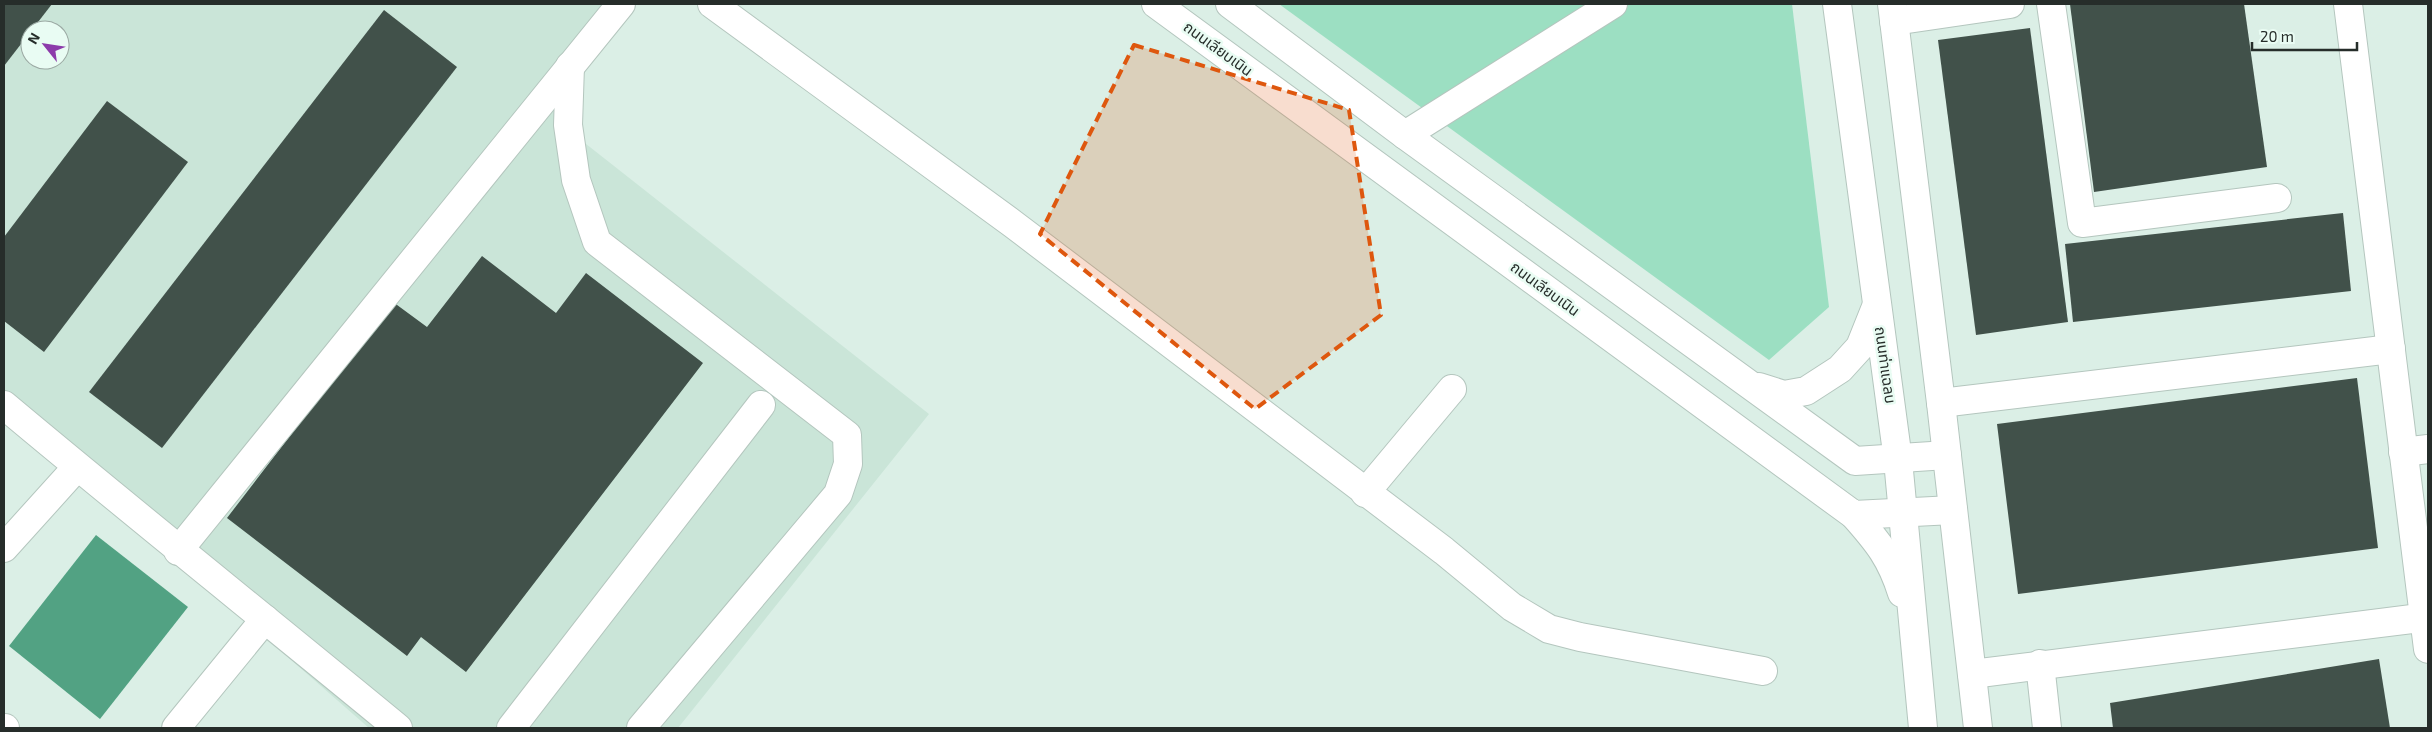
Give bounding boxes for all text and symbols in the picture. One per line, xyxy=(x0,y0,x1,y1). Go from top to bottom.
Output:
street label: ถนนเลียบเนิน xyxy=(1181,17,1257,79)
north arrow xyxy=(20,20,70,70)
scale bar xyxy=(2252,20,2357,52)
text: 20 m xyxy=(2260,27,2294,45)
text: N xyxy=(23,30,43,47)
street label: ถนนเลียบเนิน xyxy=(1508,257,1584,319)
street label: ถนนท่าแฉลบ xyxy=(1872,325,1900,405)

